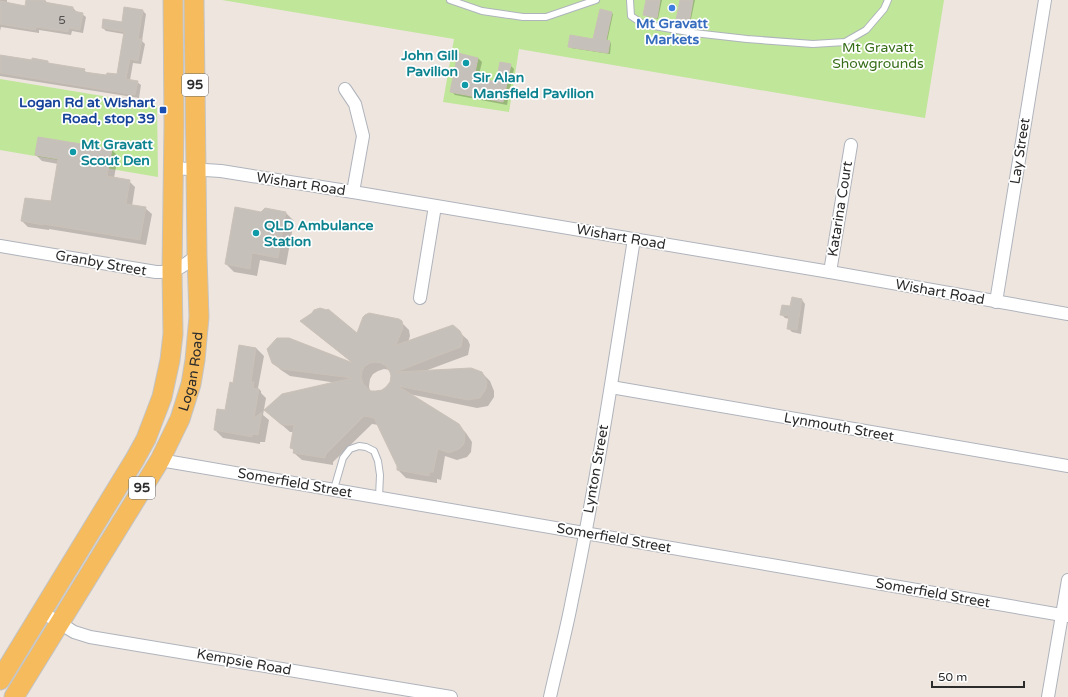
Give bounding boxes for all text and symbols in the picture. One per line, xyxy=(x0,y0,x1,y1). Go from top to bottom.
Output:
marker: Mt Gravatt Markets xyxy=(667,3,677,13)
house number: 5 xyxy=(58,13,66,27)
place label: Mt Gravatt Markets xyxy=(636,15,709,48)
park label: Mt Gravatt Showgrounds xyxy=(832,39,924,72)
place label: John Gill Pavilion xyxy=(400,47,458,80)
marker: John Gill Pavilion xyxy=(461,58,471,68)
place label: Sir Alan Mansfield Pavilion xyxy=(473,69,594,102)
road number: 95 xyxy=(182,74,208,96)
marker: Sir Alan Mansfield Pavilion xyxy=(460,80,470,90)
place label: Logan Rd at Wishart Road, stop 39 xyxy=(19,94,156,127)
marker: Logan Rd at Wishart Road, stop 39 xyxy=(158,105,168,115)
street label: Lay Street xyxy=(1006,116,1034,185)
place label: Mt Gravatt Scout Den xyxy=(81,136,153,169)
marker: Mt Gravatt Scout Den xyxy=(68,147,78,157)
street label: Katarina Court xyxy=(824,159,856,258)
street label: Wishart Road xyxy=(255,169,347,199)
place label: QLD Ambulance Station xyxy=(264,217,373,250)
street label: Wishart Road xyxy=(575,221,667,253)
marker: QLD Ambulance Station xyxy=(251,228,261,238)
street label: Granby Street xyxy=(54,247,149,279)
street label: Wishart Road xyxy=(894,276,986,308)
street label: Logan Road xyxy=(174,331,206,413)
street label: Lynmouth Street xyxy=(783,409,896,445)
street label: Lynton Street xyxy=(580,423,612,515)
street label: Somerfield Street xyxy=(236,465,354,502)
road number: 95 xyxy=(129,477,155,499)
street label: Somerfield Street xyxy=(555,520,673,557)
street label: Somerfield Street xyxy=(874,575,992,612)
street label: Kempsie Road xyxy=(195,645,293,679)
scale bar xyxy=(932,663,1024,689)
text: 50 m xyxy=(938,670,967,684)

